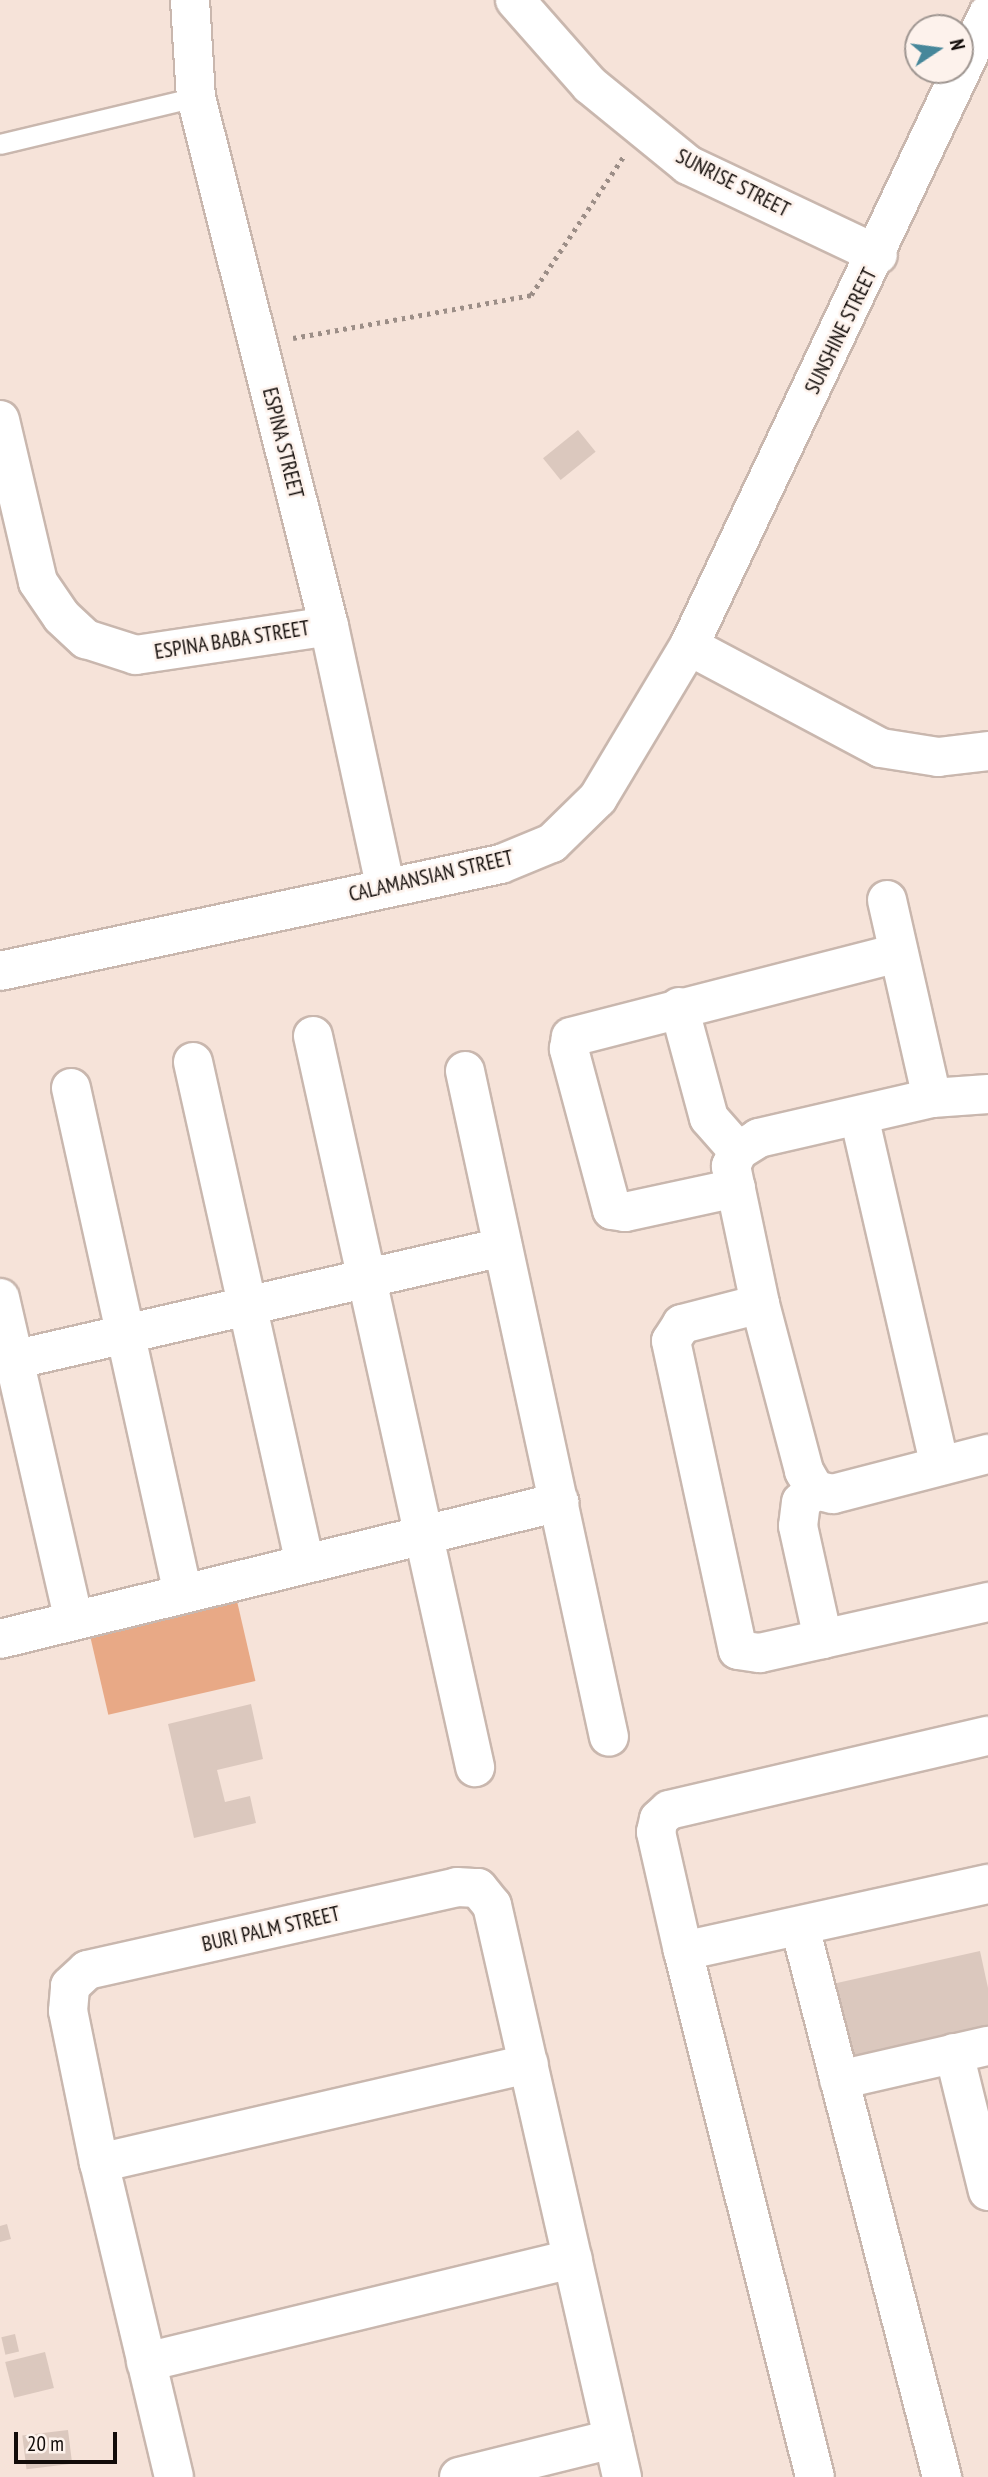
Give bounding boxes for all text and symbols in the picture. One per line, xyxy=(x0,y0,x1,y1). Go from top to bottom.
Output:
north arrow xyxy=(904,14,974,84)
text: N xyxy=(945,37,970,52)
street label: SUNRISE STREET xyxy=(672,144,794,222)
street label: SUNSHINE STREET xyxy=(800,264,882,398)
street label: ESPINA STREET xyxy=(257,385,309,501)
street label: ESPINA BABA STREET xyxy=(152,615,312,665)
street label: CALAMANSIAN STREET xyxy=(346,845,516,907)
street label: BURI PALM STREET xyxy=(199,1901,343,1957)
scale bar xyxy=(18,2418,121,2462)
text: 20 m xyxy=(27,2430,64,2457)

